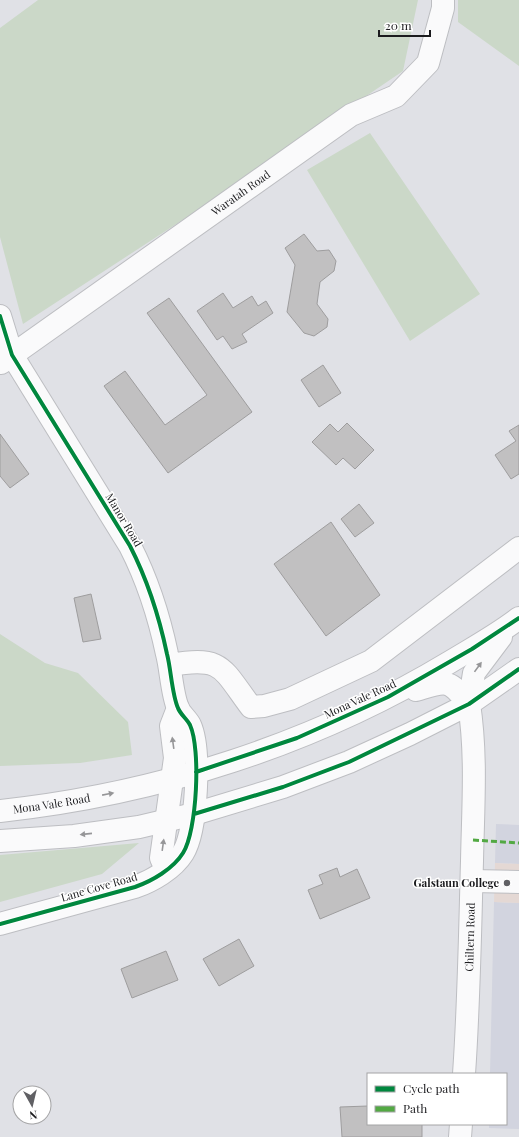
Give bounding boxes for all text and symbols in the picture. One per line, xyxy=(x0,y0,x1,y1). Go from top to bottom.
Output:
scale bar xyxy=(379,12,430,38)
text: 20 m xyxy=(385,17,412,33)
street label: Waratah Road xyxy=(207,166,274,219)
street label: Manor Road xyxy=(103,490,147,550)
one-way arrow xyxy=(474,661,482,672)
street label: Mona Vale Road xyxy=(321,675,399,722)
one-way arrow xyxy=(170,737,176,749)
street label: Mona Vale Road xyxy=(12,790,92,816)
one-way arrow xyxy=(102,791,114,797)
one-way arrow xyxy=(80,831,93,838)
one-way arrow xyxy=(160,839,166,852)
street label: Lane Cove Road xyxy=(59,868,139,905)
place label: Galstaun College xyxy=(414,875,499,890)
marker: Galstaun College xyxy=(502,878,512,888)
street label: Chiltern Road xyxy=(461,902,478,972)
legend xyxy=(367,1073,507,1125)
text: Cycle path xyxy=(403,1080,460,1096)
north arrow xyxy=(12,1085,52,1125)
text: Path xyxy=(403,1100,427,1116)
text: N xyxy=(28,1107,38,1123)

